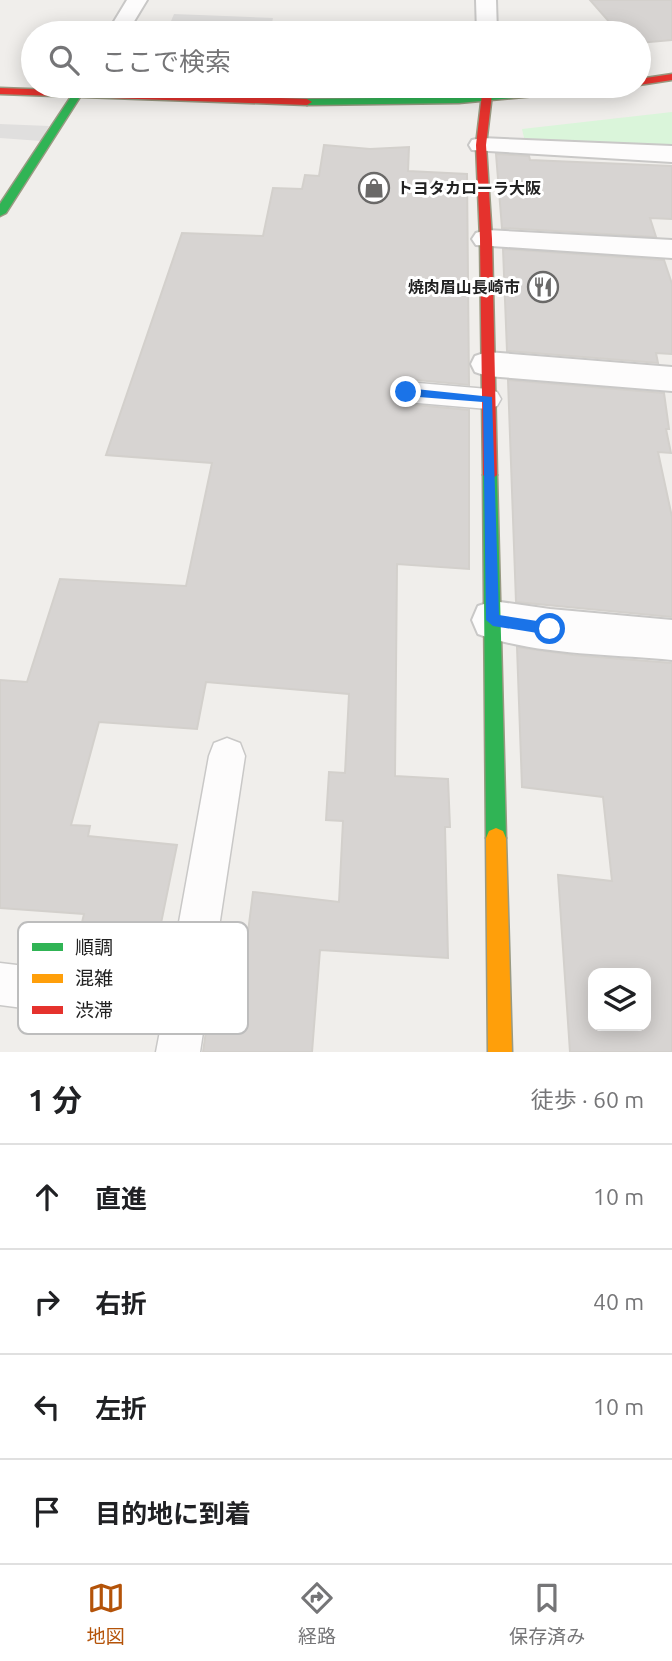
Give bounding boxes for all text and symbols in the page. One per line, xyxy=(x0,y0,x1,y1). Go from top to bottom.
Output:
search box xyxy=(21,21,651,98)
icon: search xyxy=(45,41,83,79)
text: ここで検索 xyxy=(101,47,231,76)
shop icon: トヨタカローラ大阪 xyxy=(357,171,391,205)
place label: トヨタカローラ大阪 xyxy=(397,179,541,197)
restaurant icon: 焼肉眉山長崎市 xyxy=(526,270,560,304)
place label: 焼肉眉山長崎市 xyxy=(408,278,520,296)
route end xyxy=(390,376,421,407)
route start xyxy=(534,613,565,644)
legend xyxy=(18,922,248,1034)
text: 順調 xyxy=(75,936,113,958)
text: 混雑 xyxy=(75,967,113,989)
map controls xyxy=(588,968,651,1031)
button: layers xyxy=(588,968,651,1031)
text: 渋滞 xyxy=(75,999,113,1021)
text: 1 分 xyxy=(28,1083,82,1117)
text: 徒歩 · 60 m xyxy=(531,1087,644,1112)
icon: ahead xyxy=(28,1178,66,1216)
text: 直進 xyxy=(95,1184,147,1213)
text: 10 m xyxy=(593,1184,644,1209)
icon: right xyxy=(28,1283,66,1321)
text: 右折 xyxy=(95,1289,147,1318)
text: 40 m xyxy=(593,1289,644,1314)
icon: left xyxy=(28,1388,66,1426)
text: 左折 xyxy=(95,1394,147,1423)
text: 10 m xyxy=(593,1394,644,1419)
icon: arrive xyxy=(28,1493,66,1531)
text: 目的地に到着 xyxy=(95,1499,251,1528)
tab: 地図 xyxy=(87,1579,125,1648)
tab: 経路 xyxy=(298,1579,336,1648)
tab: 保存済み xyxy=(509,1579,585,1648)

